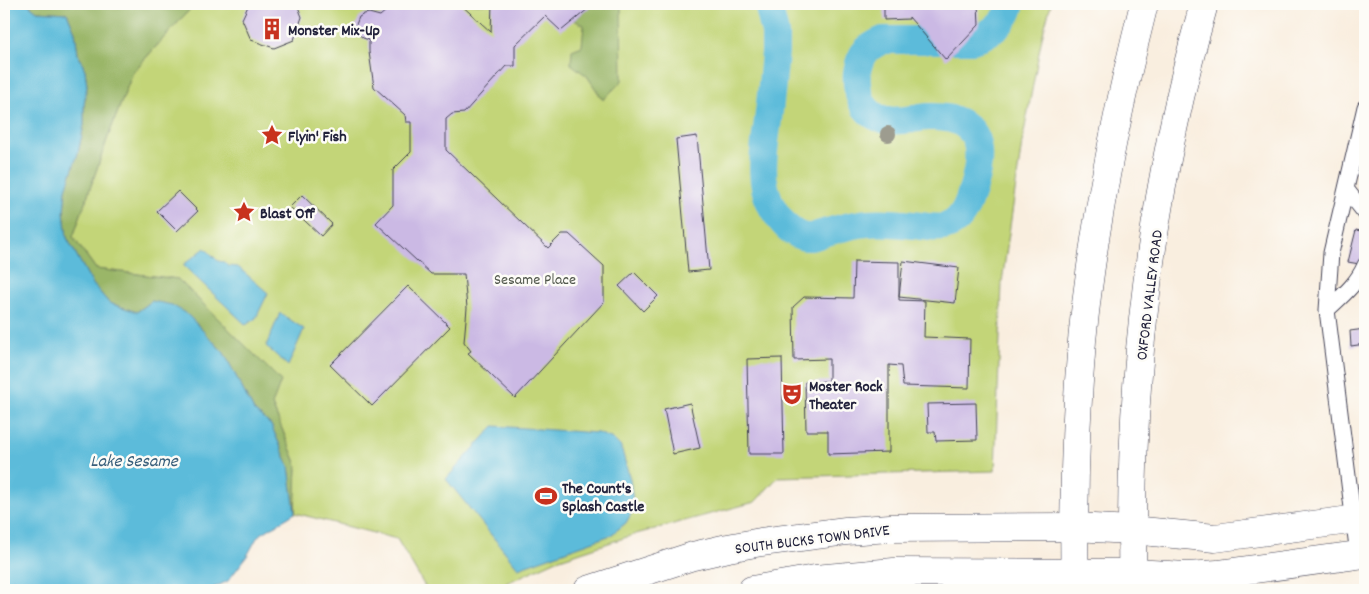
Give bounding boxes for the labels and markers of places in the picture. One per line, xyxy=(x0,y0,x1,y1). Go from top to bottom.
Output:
building icon: Monster Mix-Up xyxy=(259,16,285,42)
place label: Monster Mix-Up xyxy=(288,20,380,43)
place icon: Flyin' Fish xyxy=(259,122,285,148)
place label: Flyin' Fish xyxy=(288,126,347,149)
place icon: Blast Off xyxy=(231,199,257,225)
place label: Blast Off xyxy=(260,203,315,226)
place label: Moster Rock Theater xyxy=(809,376,883,417)
theatre icon: Moster Rock Theater xyxy=(779,381,805,407)
place label: The Count's Splash Castle xyxy=(562,478,644,519)
sports icon: The Count's Splash Castle xyxy=(533,483,559,509)

